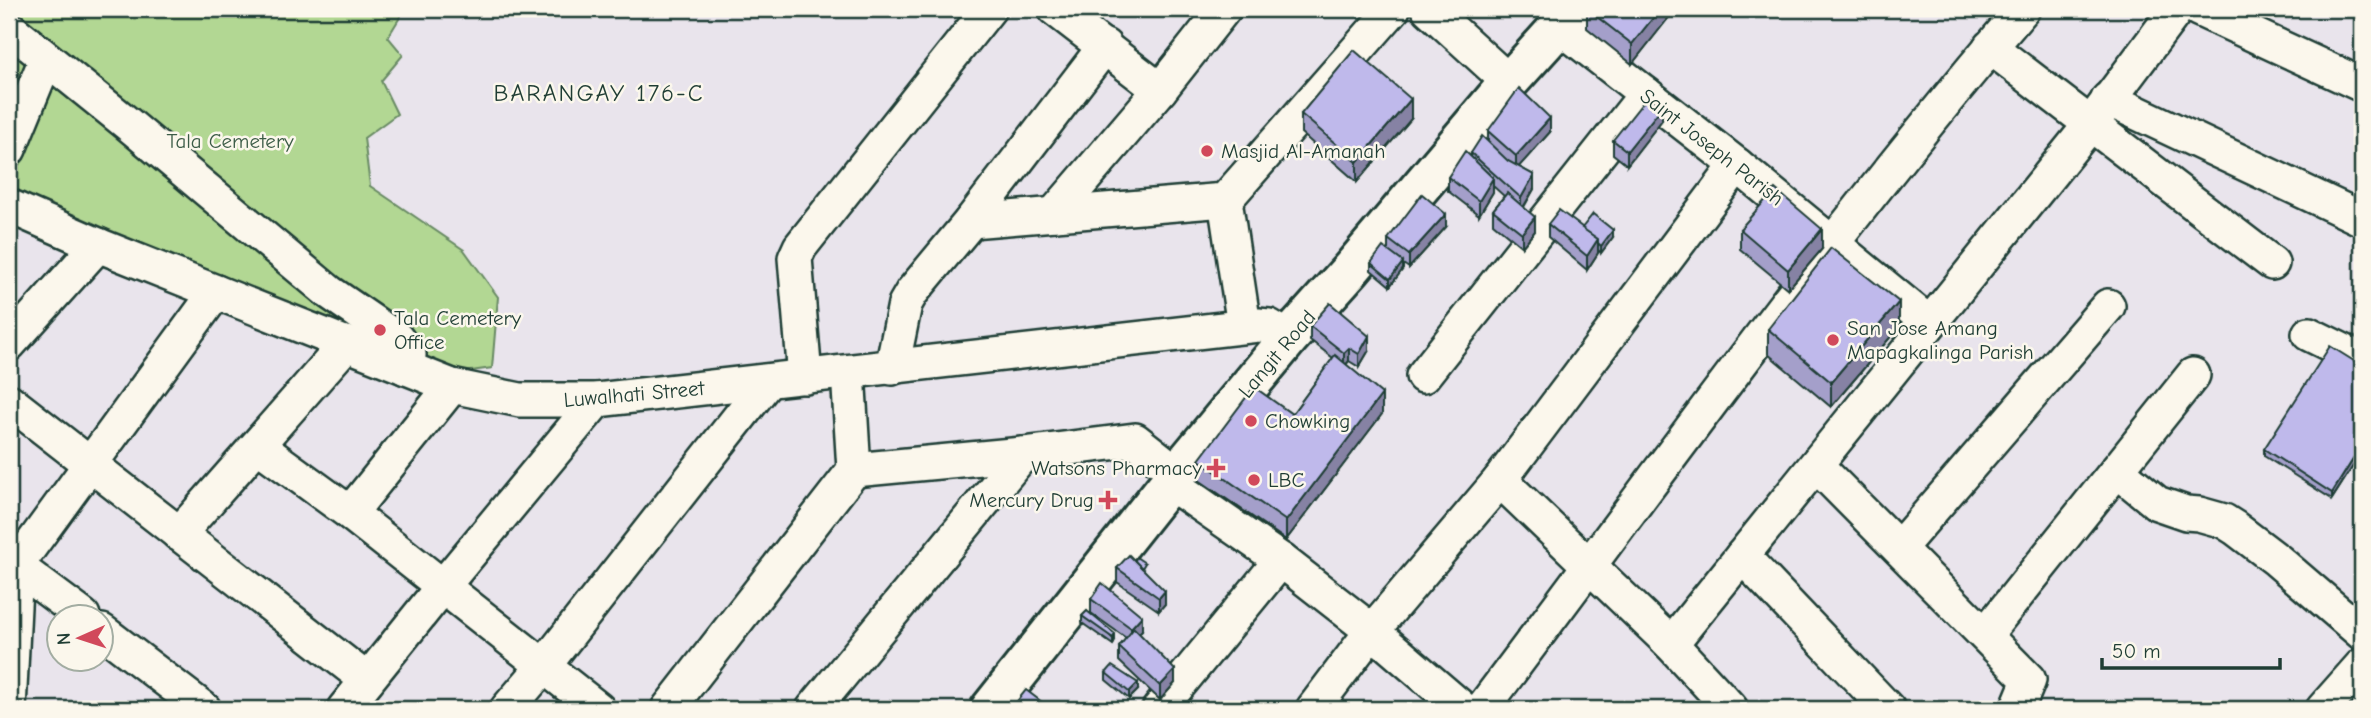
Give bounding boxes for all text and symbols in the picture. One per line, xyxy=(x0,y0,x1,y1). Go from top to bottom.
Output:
district label: BARANGAY 176-C xyxy=(494,79,704,107)
street label: Saint Joseph Parish xyxy=(1635,83,1789,211)
park label: Tala Cemetery xyxy=(166,129,294,153)
place label: Masjid Al-Amanah xyxy=(1221,139,1385,163)
marker: Masjid Al-Amanah xyxy=(1199,143,1215,159)
street label: Langit Road xyxy=(1233,305,1321,403)
place label: Tala Cemetery Office xyxy=(394,306,522,354)
place label: San Jose Amang Mapagkalinga Parish xyxy=(1847,316,2034,364)
marker: Tala Cemetery Office xyxy=(372,322,388,338)
marker: San Jose Amang Mapagkalinga Parish xyxy=(1825,332,1841,348)
street label: Luwalhati Street xyxy=(563,376,706,412)
place label: Chowking xyxy=(1265,409,1350,433)
marker: Chowking xyxy=(1243,413,1259,429)
place label: Watsons Pharmacy xyxy=(1031,456,1203,480)
marker: Watsons Pharmacy xyxy=(1208,460,1224,476)
place label: LBC xyxy=(1268,468,1305,492)
marker: LBC xyxy=(1246,472,1262,488)
place label: Mercury Drug xyxy=(969,488,1094,512)
marker: Mercury Drug xyxy=(1100,492,1116,508)
north arrow xyxy=(46,602,116,672)
scale bar xyxy=(2102,627,2280,671)
text: N xyxy=(53,632,75,646)
text: 50 m xyxy=(2112,639,2161,663)

